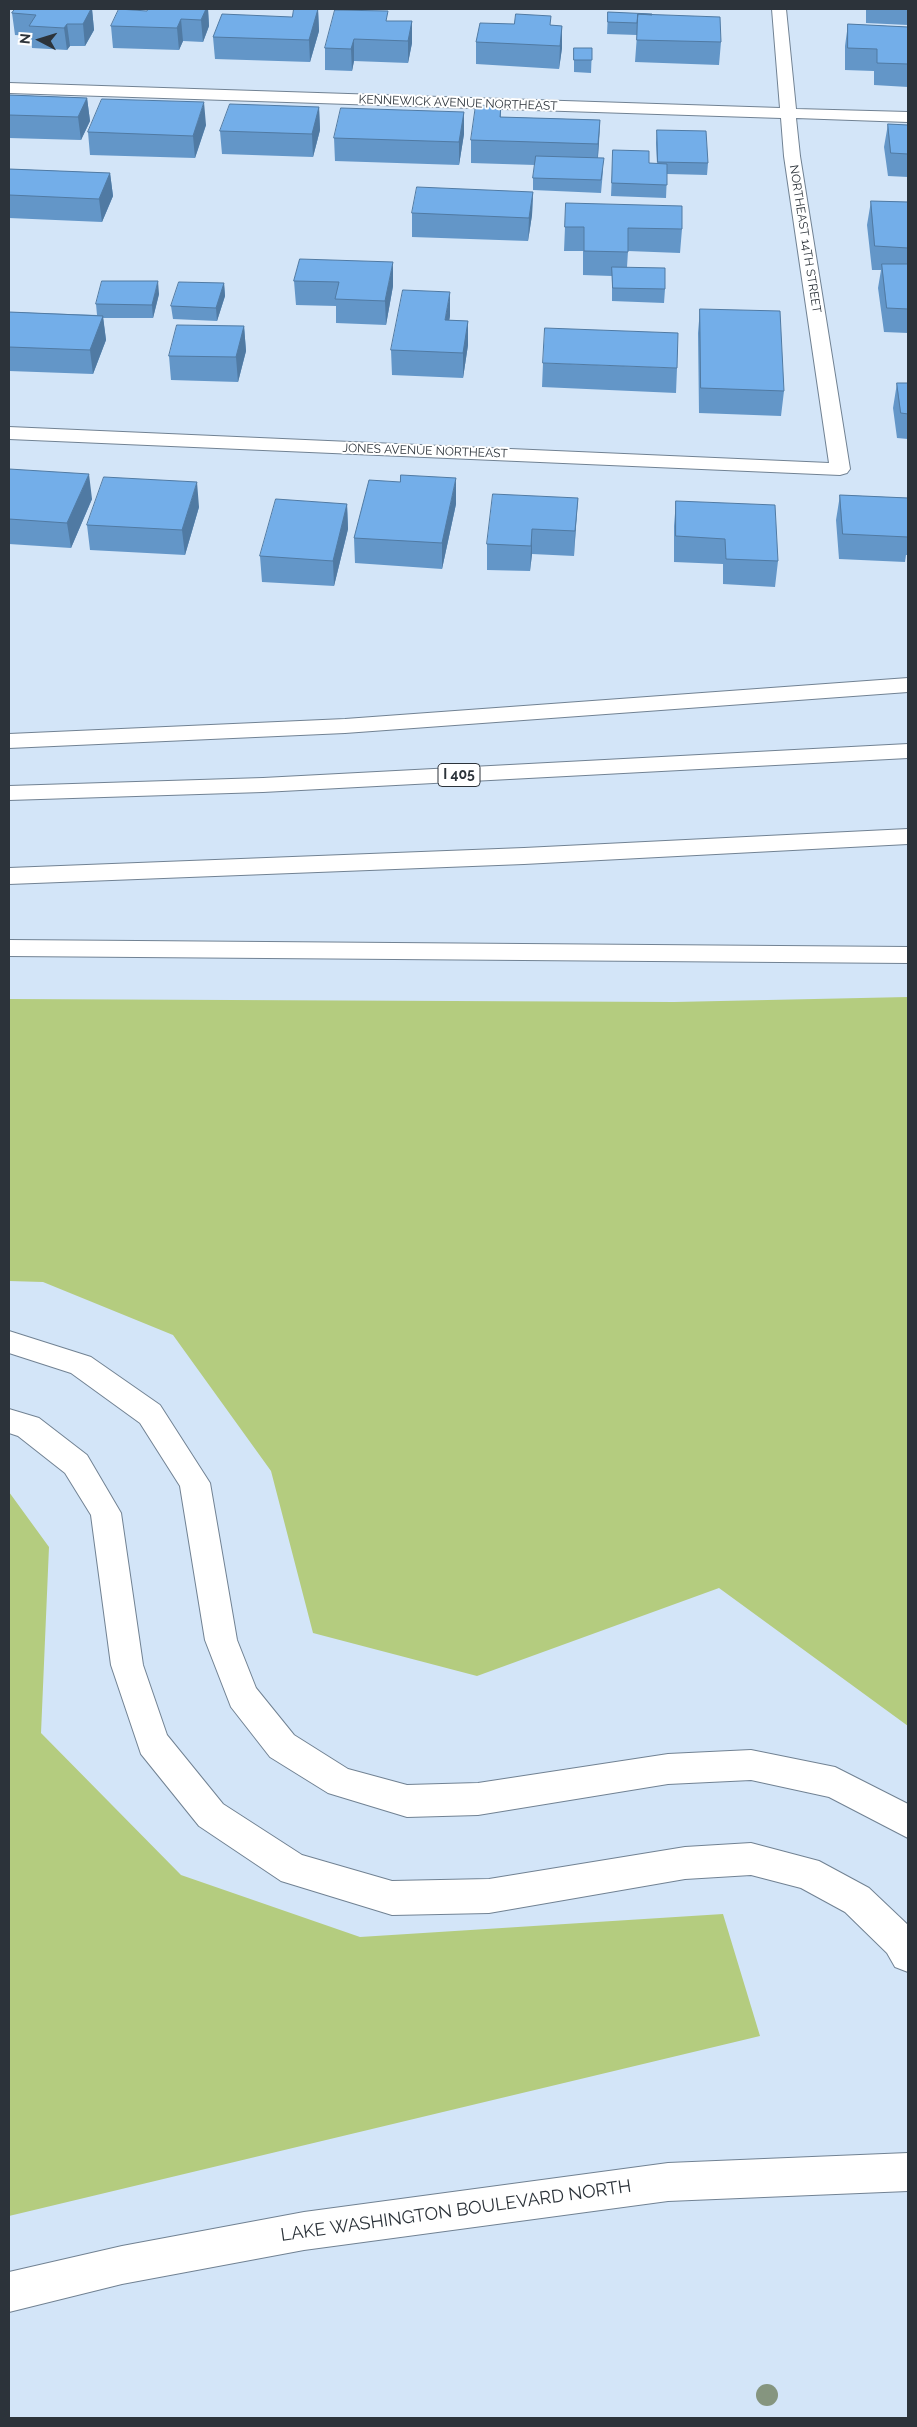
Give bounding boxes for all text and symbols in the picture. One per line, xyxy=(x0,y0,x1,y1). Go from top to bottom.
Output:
north arrow xyxy=(15,15,65,65)
text: N xyxy=(17,33,33,45)
street label: KENNEWICK AVENUE NORTHEAST xyxy=(358,92,558,114)
street label: NORTHEAST 14TH STREET xyxy=(786,164,824,314)
street label: JONES AVENUE NORTHEAST xyxy=(342,441,508,461)
road number: I 405 xyxy=(438,764,480,786)
street label: LAKE WASHINGTON BOULEVARD NORTH xyxy=(279,2176,633,2246)

